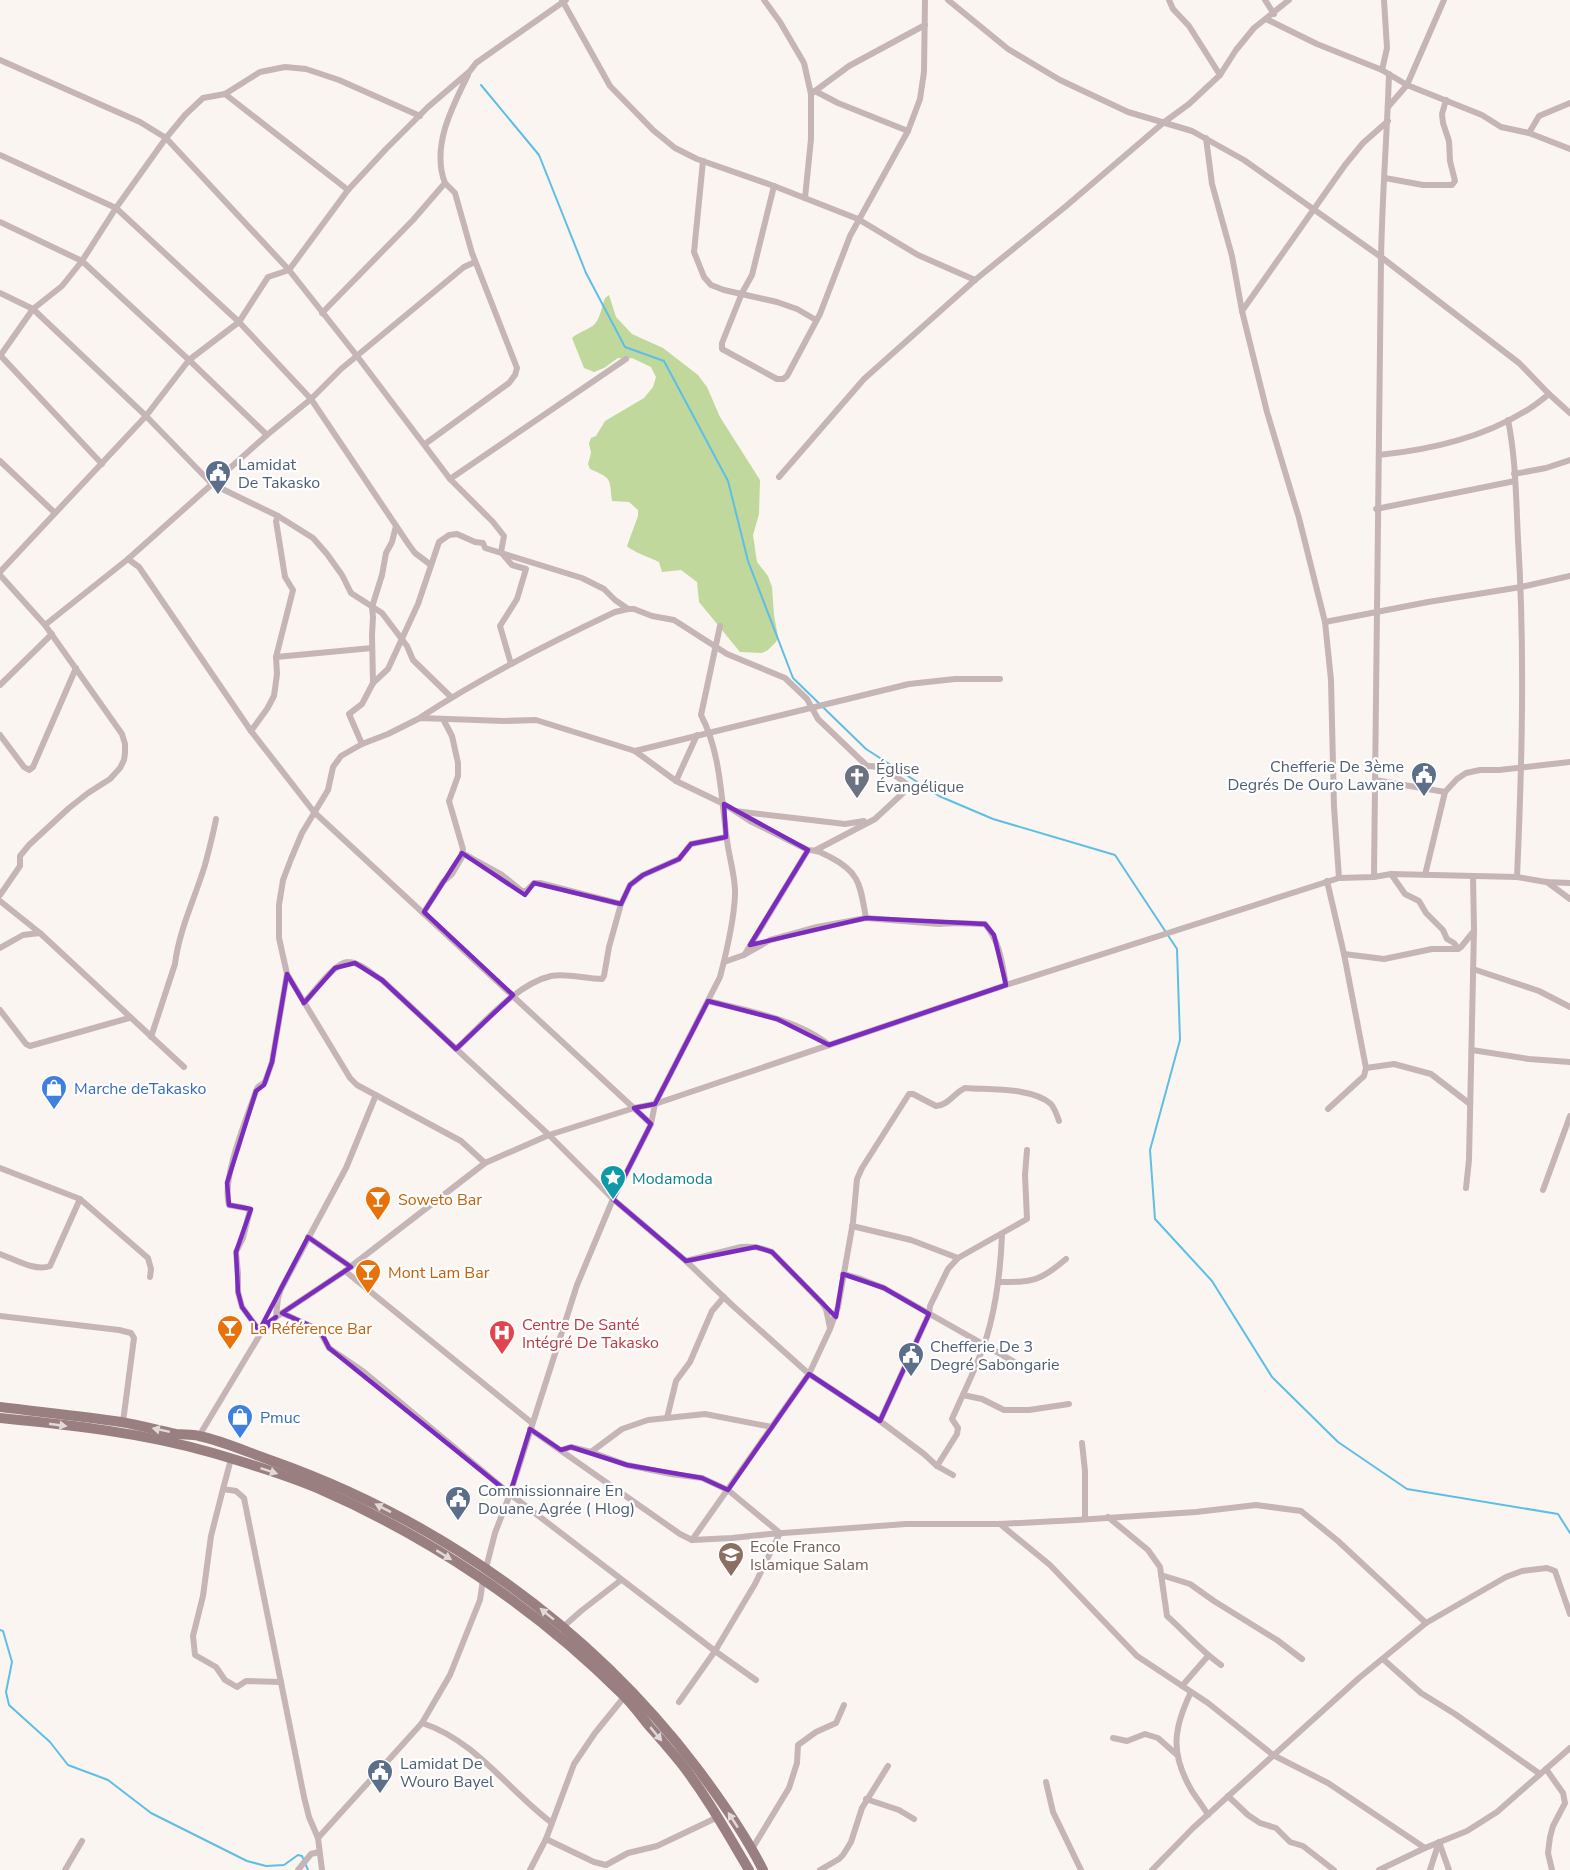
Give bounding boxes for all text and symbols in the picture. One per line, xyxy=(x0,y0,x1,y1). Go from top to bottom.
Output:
place label: Lamidat De Takasko xyxy=(238,454,320,494)
public building icon: Lamidat De Takasko xyxy=(203,458,233,496)
place label: Chefferie De 3ème Degrés De Ouro Lawane xyxy=(1227,756,1404,796)
place label: Église Évangélique xyxy=(876,758,964,798)
public building icon: Chefferie De 3ème Degrés De Ouro Lawane xyxy=(1409,760,1439,798)
church icon: Église Évangélique xyxy=(842,762,872,800)
shop icon: Marche deTakasko xyxy=(39,1073,69,1111)
place label: Marche deTakasko xyxy=(74,1078,207,1100)
place icon: Modamoda xyxy=(598,1163,628,1201)
place label: Modamoda xyxy=(632,1168,713,1190)
bar icon: Soweto Bar xyxy=(363,1184,393,1222)
place label: Soweto Bar xyxy=(398,1189,482,1211)
bar icon: Mont Lam Bar xyxy=(353,1257,383,1295)
place label: Mont Lam Bar xyxy=(388,1262,490,1284)
bar icon: La Référence Bar xyxy=(215,1313,245,1351)
place label: Centre De Santé Intégré De Takasko xyxy=(522,1314,659,1354)
place label: La Référence Bar xyxy=(250,1318,372,1340)
hospital icon: Centre De Santé Intégré De Takasko xyxy=(487,1318,517,1356)
place label: Chefferie De 3 Degré Sabongarie xyxy=(930,1336,1059,1376)
public building icon: Chefferie De 3 Degré Sabongarie xyxy=(896,1340,926,1378)
shop icon: Pmuc xyxy=(225,1402,255,1440)
place label: Pmuc xyxy=(260,1407,301,1429)
one-way arrow xyxy=(49,1420,68,1429)
one-way arrow xyxy=(152,1425,170,1435)
one-way arrow xyxy=(260,1467,278,1476)
place label: Commissionnaire En Douane Agrée ( Hlog) xyxy=(478,1480,635,1520)
public building icon: Commissionnaire En Douane Agrée ( Hlog) xyxy=(443,1484,473,1522)
one-way arrow xyxy=(375,1504,392,1513)
place label: Ecole Franco Islamique Salam xyxy=(750,1536,869,1576)
school or university icon: Ecole Franco Islamique Salam xyxy=(716,1540,746,1578)
one-way arrow xyxy=(436,1550,452,1561)
one-way arrow xyxy=(539,1607,555,1620)
one-way arrow xyxy=(649,1726,662,1741)
place label: Lamidat De Wouro Bayel xyxy=(400,1753,494,1793)
public building icon: Lamidat De Wouro Bayel xyxy=(365,1757,395,1795)
one-way arrow xyxy=(728,1812,739,1828)

